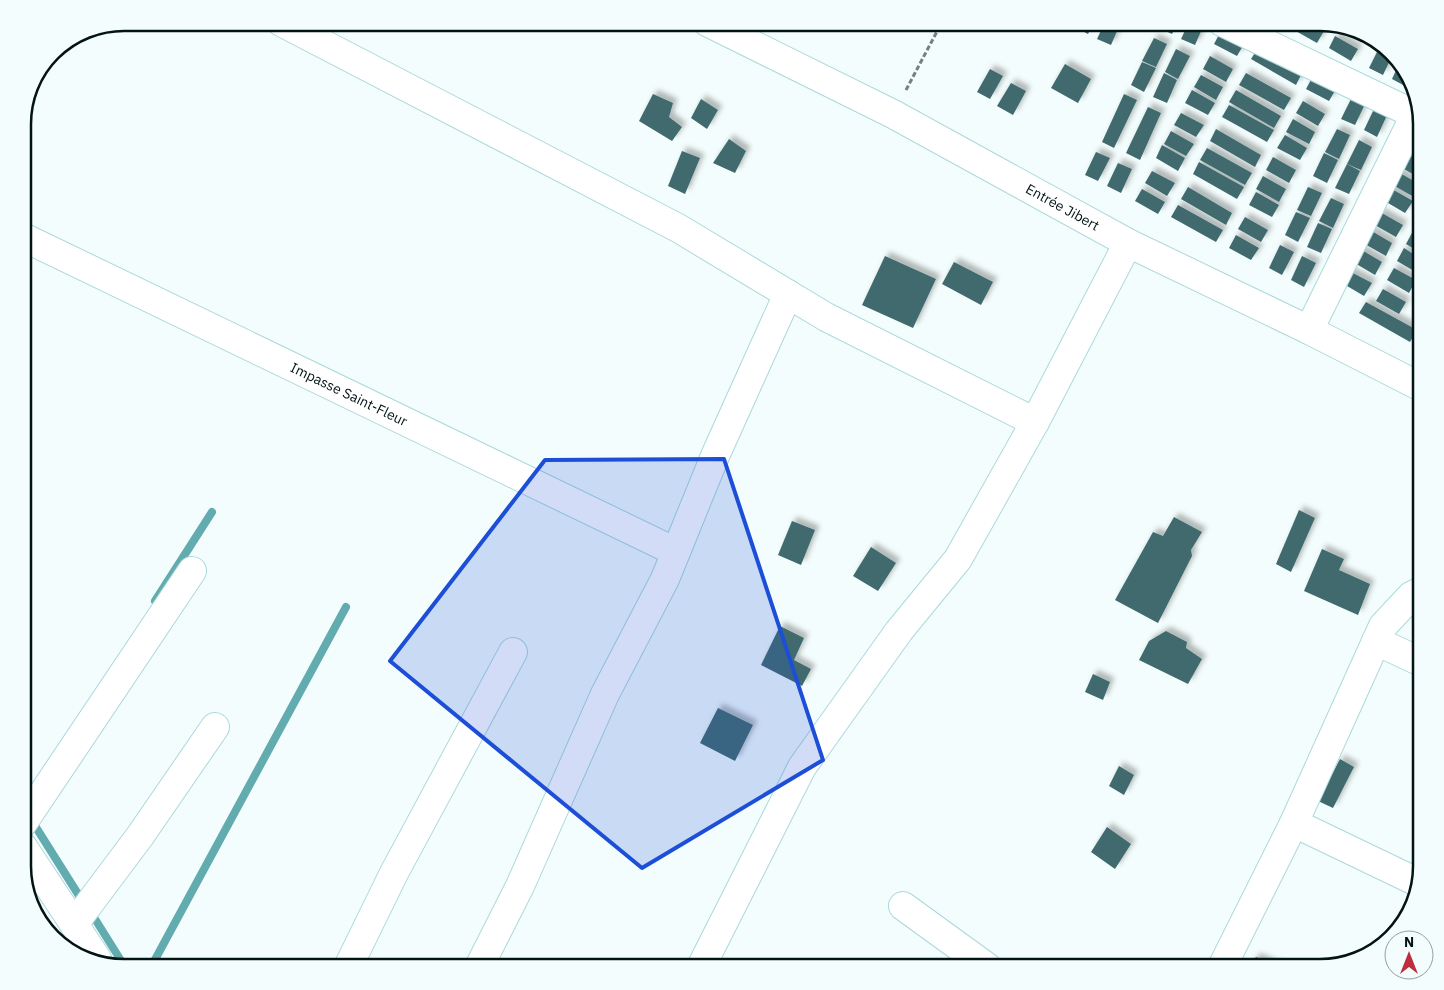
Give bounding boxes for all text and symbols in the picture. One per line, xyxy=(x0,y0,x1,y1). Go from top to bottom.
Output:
street label: Entrée Jibert xyxy=(1023,180,1103,235)
street label: Impasse Saint-Fleur xyxy=(288,358,410,430)
north arrow xyxy=(1384,930,1434,980)
text: N xyxy=(1404,933,1414,951)

